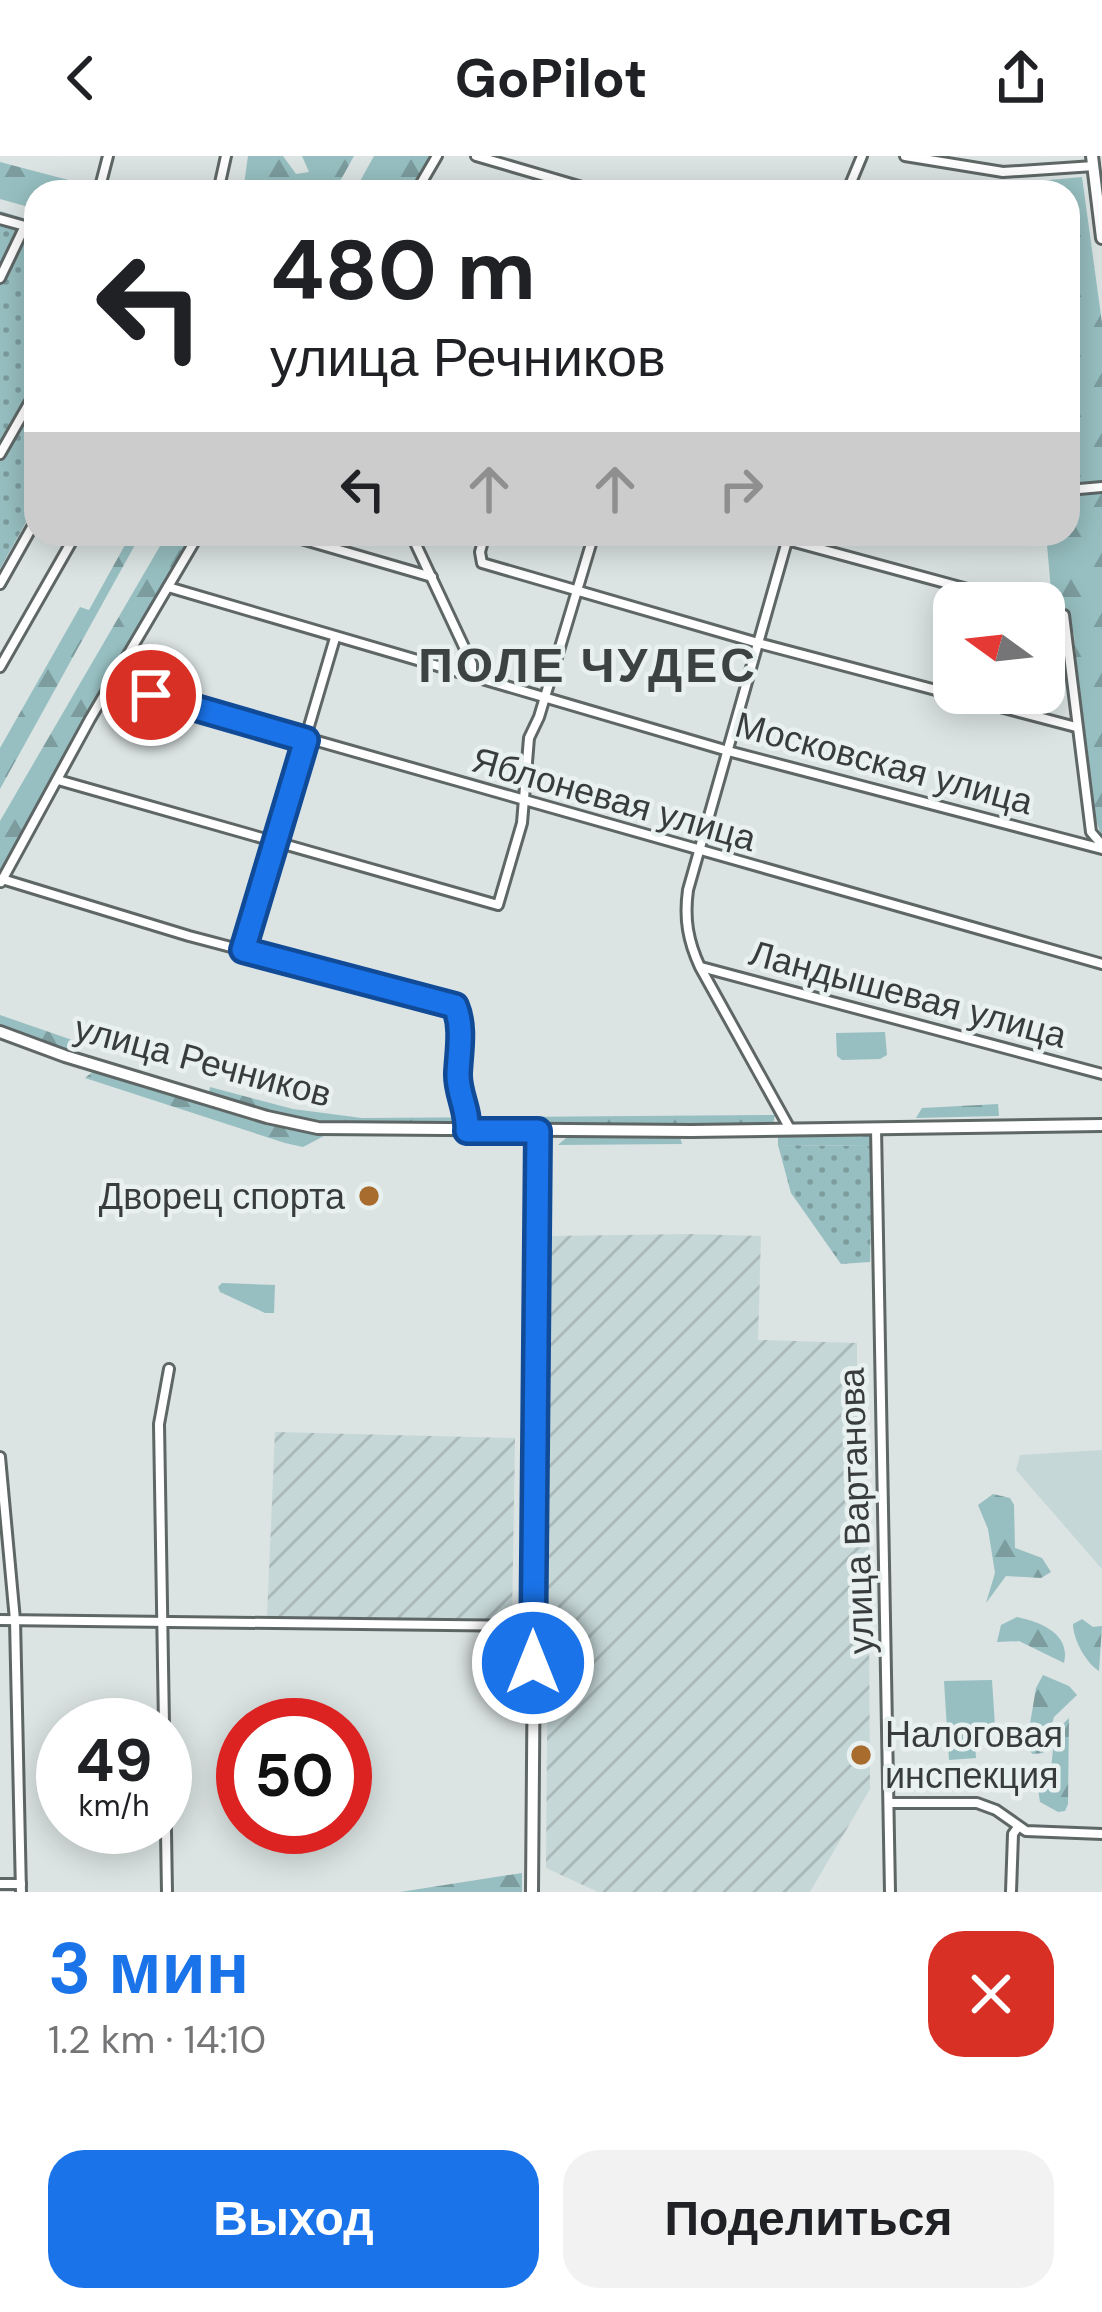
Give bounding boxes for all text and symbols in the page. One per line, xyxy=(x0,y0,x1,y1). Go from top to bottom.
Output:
text: GoPilot xyxy=(455,43,647,114)
icon: back xyxy=(48,45,114,111)
icon: share xyxy=(988,45,1054,111)
text: 480 m xyxy=(270,216,536,325)
icon: left xyxy=(72,228,228,384)
text: улица Речников xyxy=(270,322,666,393)
icon: left xyxy=(330,456,396,522)
icon: ahead xyxy=(456,456,522,522)
icon: ahead xyxy=(582,456,648,522)
icon: right xyxy=(708,456,774,522)
north arrow xyxy=(933,582,1065,714)
map controls xyxy=(933,582,1065,714)
district label: ПОЛЕ ЧУДЕС xyxy=(418,634,758,697)
pin xyxy=(100,644,202,746)
icon: arrive xyxy=(118,662,184,728)
street label: Московская улица xyxy=(730,701,1039,826)
street label: Яблоневая улица xyxy=(467,736,762,862)
street label: Ландышевая улица xyxy=(744,929,1073,1059)
street label: улица Речников xyxy=(69,1004,337,1118)
place label: Дворец спорта xyxy=(99,1173,346,1220)
marker: Дворец спорта xyxy=(356,1183,382,1209)
street label: улица Вартанова xyxy=(827,1366,884,1655)
position arrow xyxy=(470,1600,596,1726)
speed limit sign: 50 xyxy=(216,1698,372,1854)
place label: Налоговая инспекция xyxy=(885,1711,1063,1799)
text: 49 xyxy=(75,1721,153,1800)
marker: Налоговая инспекция xyxy=(848,1742,874,1768)
text: km/h xyxy=(79,1786,149,1825)
text: 3 мин xyxy=(48,1922,249,2015)
button: close xyxy=(928,1931,1054,2057)
text: 1.2 km · 14:10 xyxy=(48,2014,266,2065)
button: Выход xyxy=(48,2150,539,2288)
button: Поделиться xyxy=(563,2150,1054,2288)

